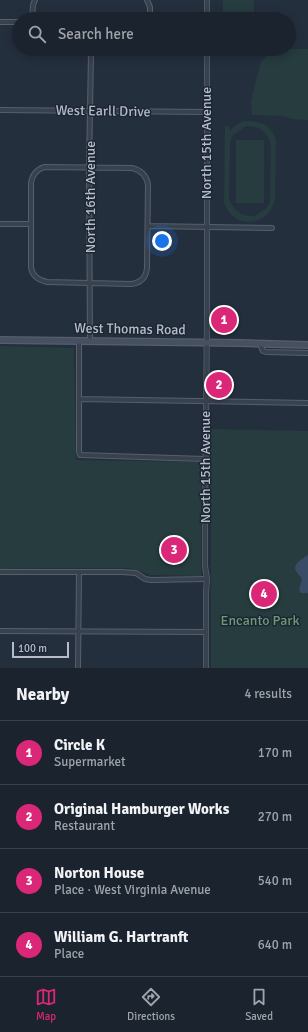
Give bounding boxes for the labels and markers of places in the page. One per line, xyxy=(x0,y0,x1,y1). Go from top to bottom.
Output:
pin: 1 xyxy=(211,305,237,335)
pin: 2 xyxy=(206,370,232,400)
pin: 3 xyxy=(161,535,187,565)
pin: 4 xyxy=(251,579,277,609)

